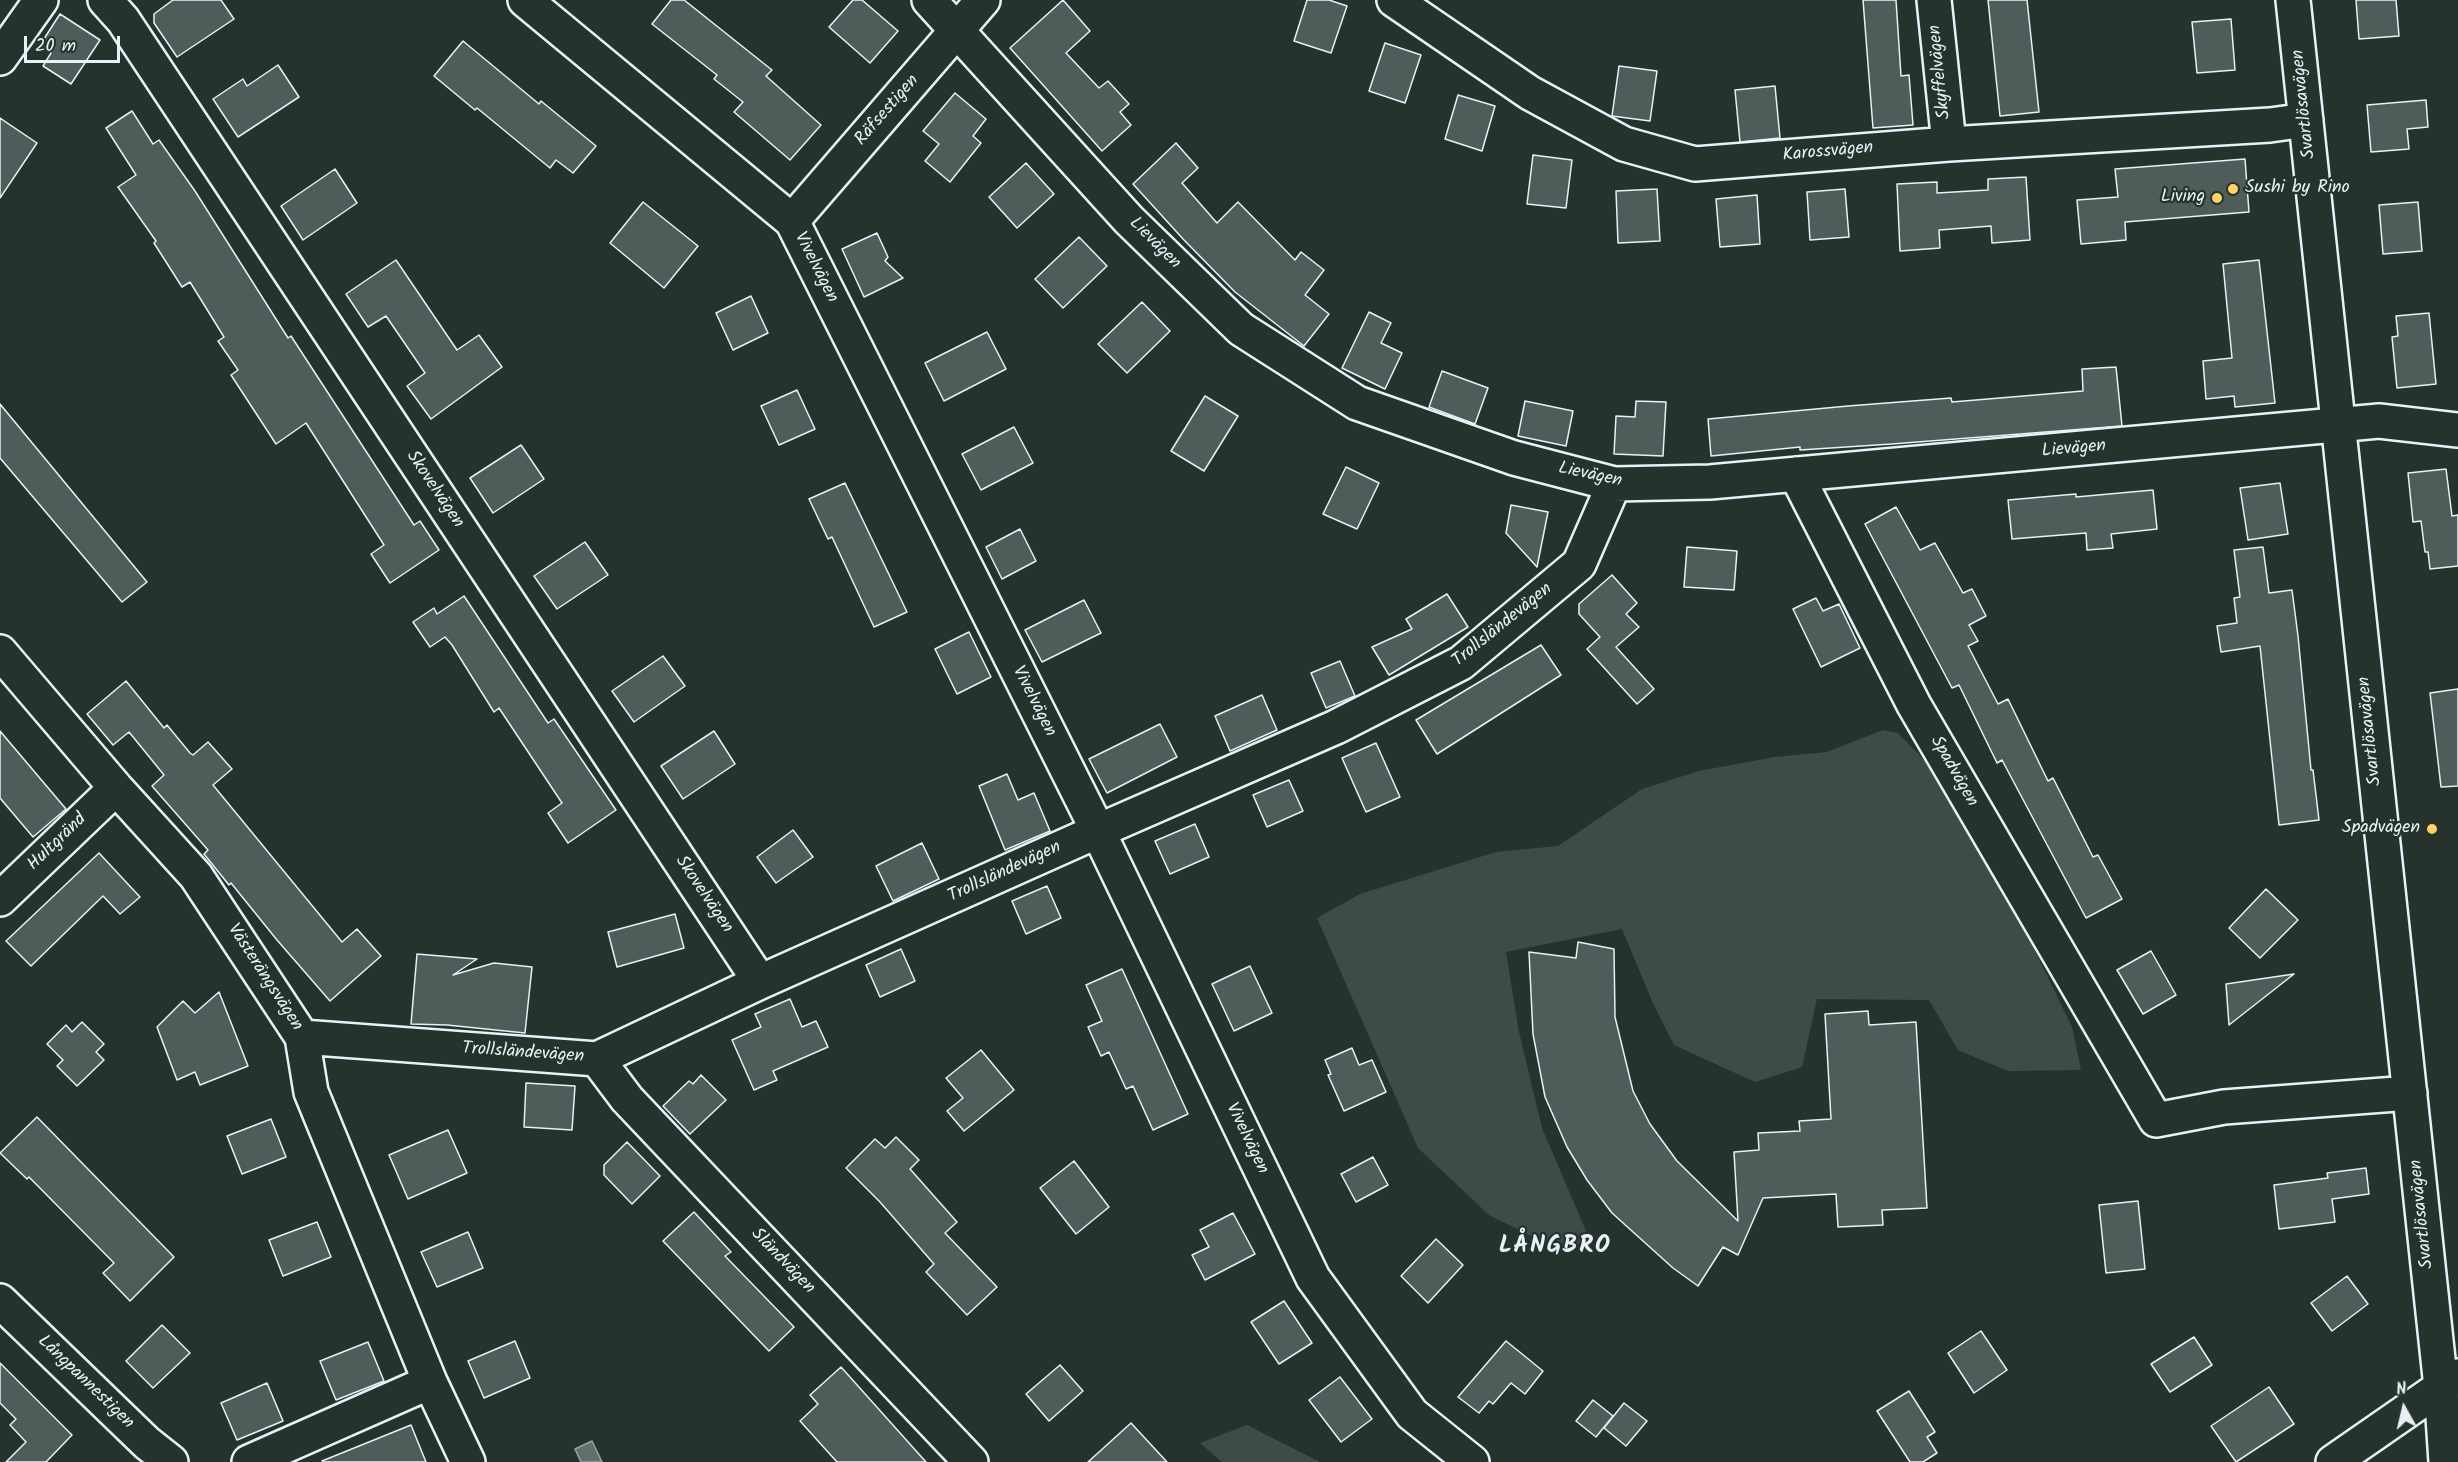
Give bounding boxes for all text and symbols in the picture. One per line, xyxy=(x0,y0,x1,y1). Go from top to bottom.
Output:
scale bar xyxy=(27,24,123,62)
street label: Skyffelvägen xyxy=(1925,24,1957,120)
text: 20 m xyxy=(35,32,76,61)
street label: Svartlösavägen xyxy=(2289,48,2321,160)
street label: Räfsestigen xyxy=(851,71,925,151)
street label: Karossvägen xyxy=(1782,138,1874,168)
place label: Sushi by Rino xyxy=(2245,178,2350,200)
marker: Sushi by Rino xyxy=(2226,182,2240,196)
place label: Living xyxy=(2161,187,2205,209)
marker: Living xyxy=(2210,191,2224,205)
street label: Lievägen xyxy=(1124,214,1184,274)
street label: Vivelvägen xyxy=(788,229,842,307)
street label: Lievägen xyxy=(2041,436,2107,464)
street label: Skovelvägen xyxy=(400,447,468,533)
street label: Lievägen xyxy=(1556,459,1624,493)
street label: Trollsländevägen xyxy=(1449,579,1557,673)
street label: Vivelvägen xyxy=(1006,663,1060,741)
street label: Svartlösavägen xyxy=(2355,675,2387,787)
street label: Spadvägen xyxy=(1924,733,1982,811)
street label: Hultgränd xyxy=(24,810,92,876)
place label: Spadvägen xyxy=(2342,818,2420,840)
marker: Spadvägen xyxy=(2425,822,2439,836)
street label: Trollsländevägen xyxy=(945,837,1065,909)
street label: Skovelvägen xyxy=(669,852,737,938)
street label: Västerängsvägen xyxy=(221,920,307,1036)
street label: Trollsländevägen xyxy=(461,1039,585,1069)
street label: Vivelvägen xyxy=(1220,1100,1272,1178)
street label: Svartlösavägen xyxy=(2407,1158,2439,1270)
street label: Sländvägen xyxy=(745,1225,819,1299)
district label: LÅNGBRO xyxy=(1499,1234,1611,1262)
street label: Långpannestigen xyxy=(32,1331,138,1435)
text: N xyxy=(2395,1377,2408,1403)
north arrow xyxy=(2374,1378,2434,1438)

